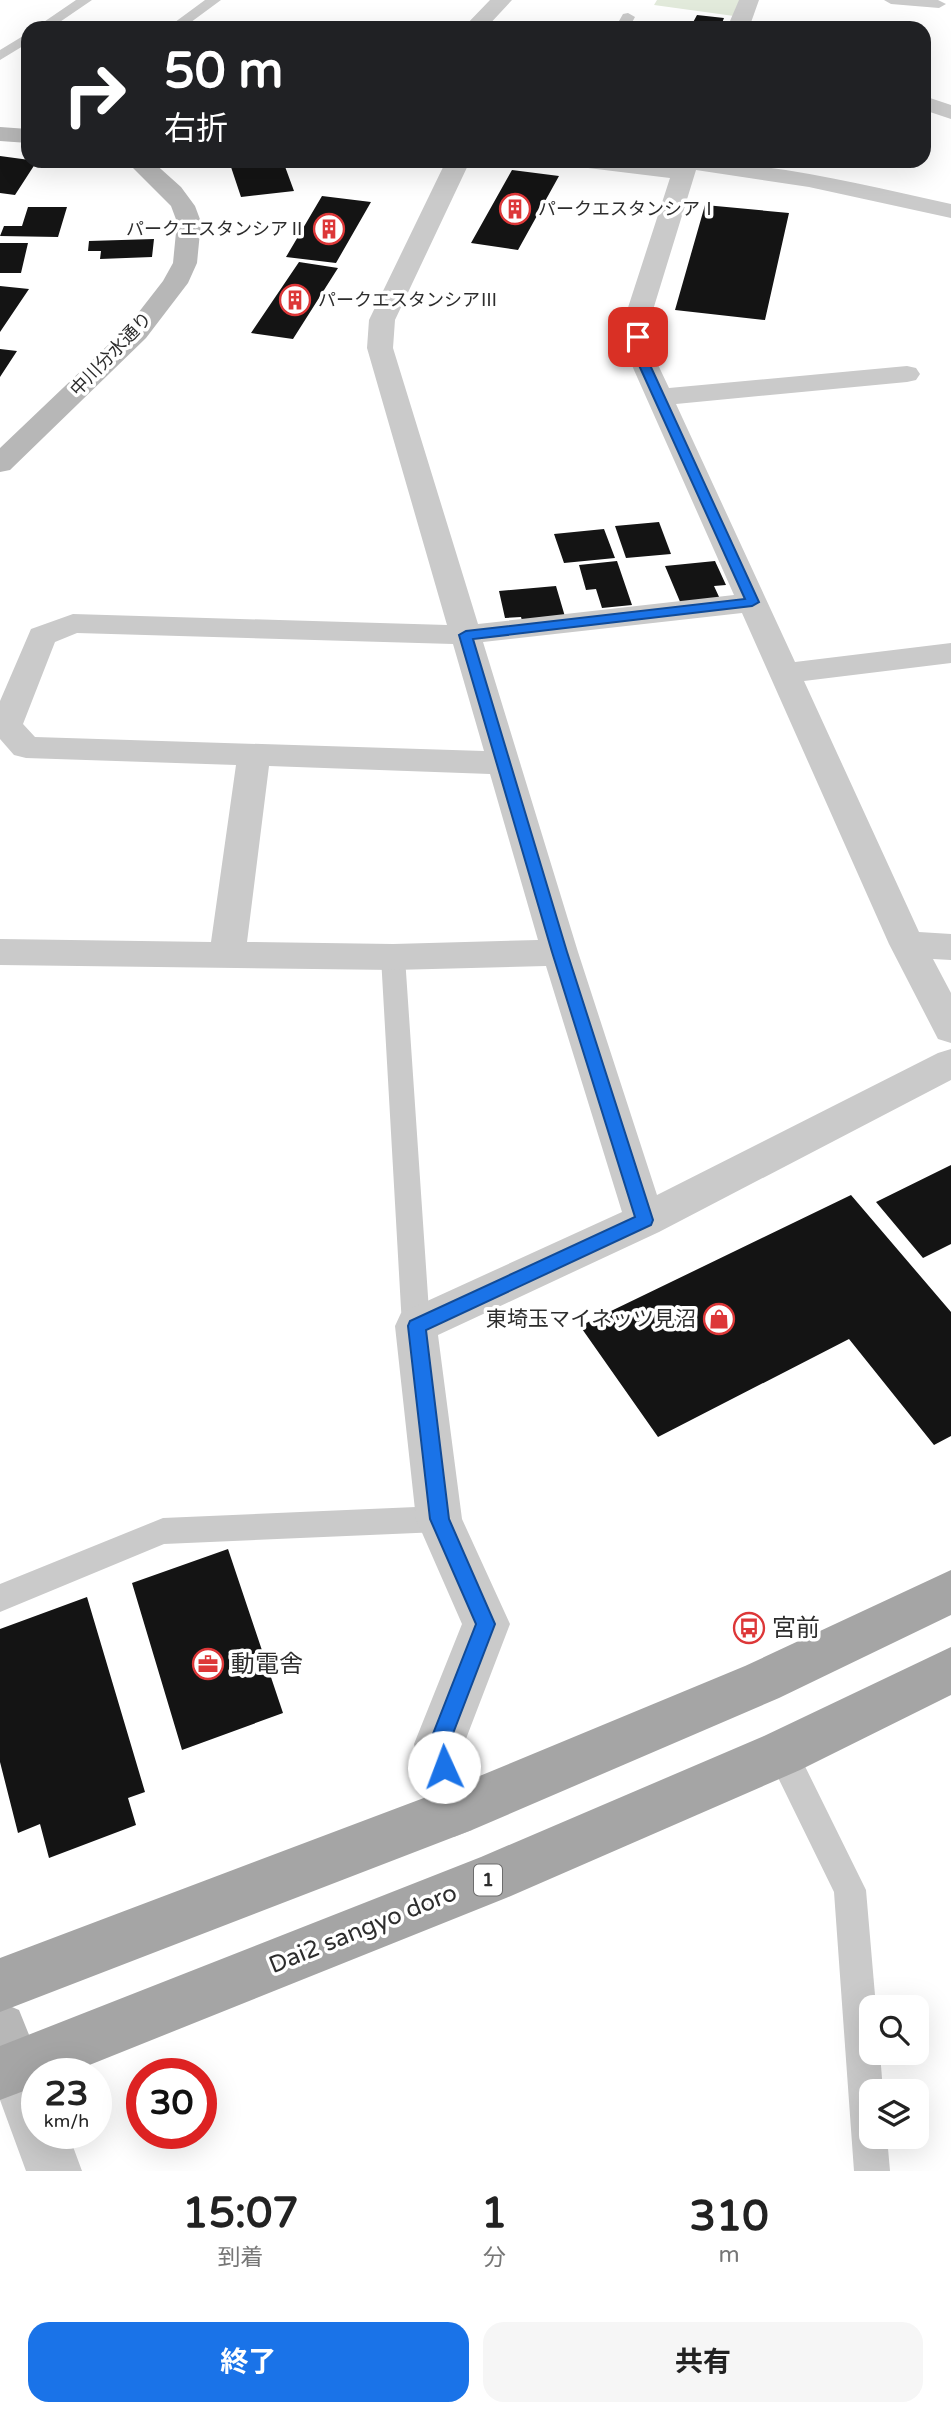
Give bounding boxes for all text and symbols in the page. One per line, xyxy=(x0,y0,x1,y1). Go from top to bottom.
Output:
text: 50 m xyxy=(164,42,283,101)
icon: right xyxy=(49,49,140,140)
text: 右折 xyxy=(164,110,228,148)
building icon: パークエスタンシアⅠ xyxy=(498,192,532,226)
place label: パークエスタンシアⅠ xyxy=(538,198,718,220)
building icon: パークエスタンシアⅡ xyxy=(312,212,346,246)
place label: パークエスタンシアⅡ xyxy=(126,218,306,240)
building icon: パークエスタンシアⅢ xyxy=(278,283,312,317)
place label: パークエスタンシアⅢ xyxy=(318,289,498,311)
pin xyxy=(608,307,668,367)
street label: 中川分水通り xyxy=(66,308,156,400)
icon: arrive xyxy=(619,318,657,356)
shop icon: 東埼玉マイネッツ見沼 xyxy=(702,1302,736,1336)
place label: 東埼玉マイネッツ見沼 xyxy=(486,1307,696,1332)
bus stop icon: 宮前 xyxy=(732,1611,766,1645)
place label: 宮前 xyxy=(772,1614,820,1643)
office icon: 動電舎 xyxy=(191,1647,225,1681)
place label: 動電舎 xyxy=(231,1650,303,1679)
position arrow xyxy=(407,1730,481,1804)
road number: 1 xyxy=(474,1864,502,1896)
street label: Dai2 sangyo doro xyxy=(265,1878,461,1980)
map controls xyxy=(859,1995,929,2149)
button: search xyxy=(859,1995,929,2065)
speed limit sign: 30 xyxy=(126,2058,217,2149)
text: 23 xyxy=(45,2073,88,2115)
button: layers xyxy=(859,2079,929,2149)
text: km/h xyxy=(44,2110,89,2132)
text: 15:07 xyxy=(182,2188,299,2239)
text: 1 xyxy=(481,2188,507,2239)
text: 310 xyxy=(690,2191,769,2242)
text: m xyxy=(719,2241,740,2269)
text: 到着 xyxy=(217,2244,263,2272)
text: 分 xyxy=(483,2244,506,2272)
button: 終了 xyxy=(28,2322,469,2402)
button: 共有 xyxy=(483,2322,923,2402)

